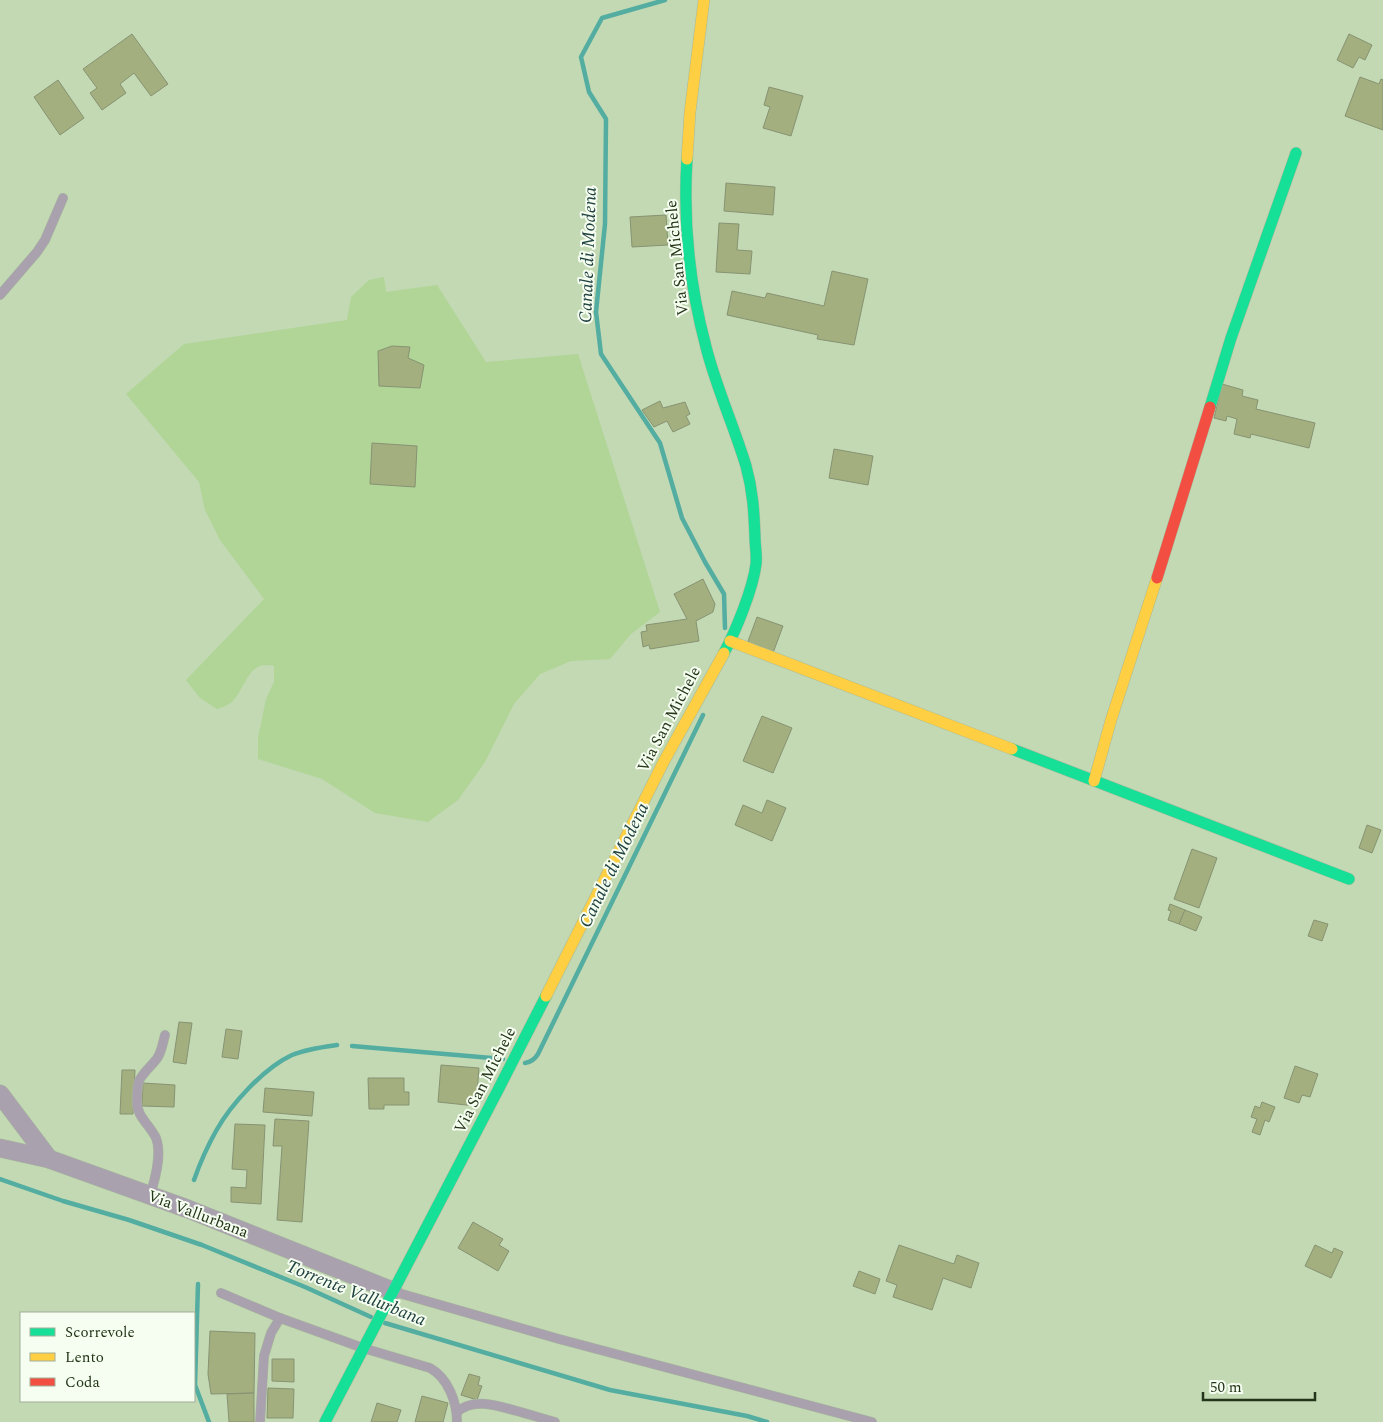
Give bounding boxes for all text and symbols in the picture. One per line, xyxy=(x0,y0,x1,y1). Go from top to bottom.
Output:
water label: Canale di Modena xyxy=(572,186,604,324)
street label: Via San Michele xyxy=(659,199,695,317)
street label: Via San Michele xyxy=(631,662,707,776)
water label: Canale di Modena xyxy=(572,798,656,932)
street label: Via San Michele xyxy=(448,1023,522,1137)
street label: Via Vallurbana xyxy=(144,1184,252,1244)
water label: Torrente Vallurbana xyxy=(282,1253,430,1333)
legend xyxy=(20,1312,195,1402)
text: Scorrevole xyxy=(65,1321,135,1344)
text: Lento xyxy=(65,1346,104,1369)
scale bar xyxy=(1203,1370,1316,1402)
text: Coda xyxy=(65,1371,100,1394)
text: 50 m xyxy=(1210,1376,1242,1399)

